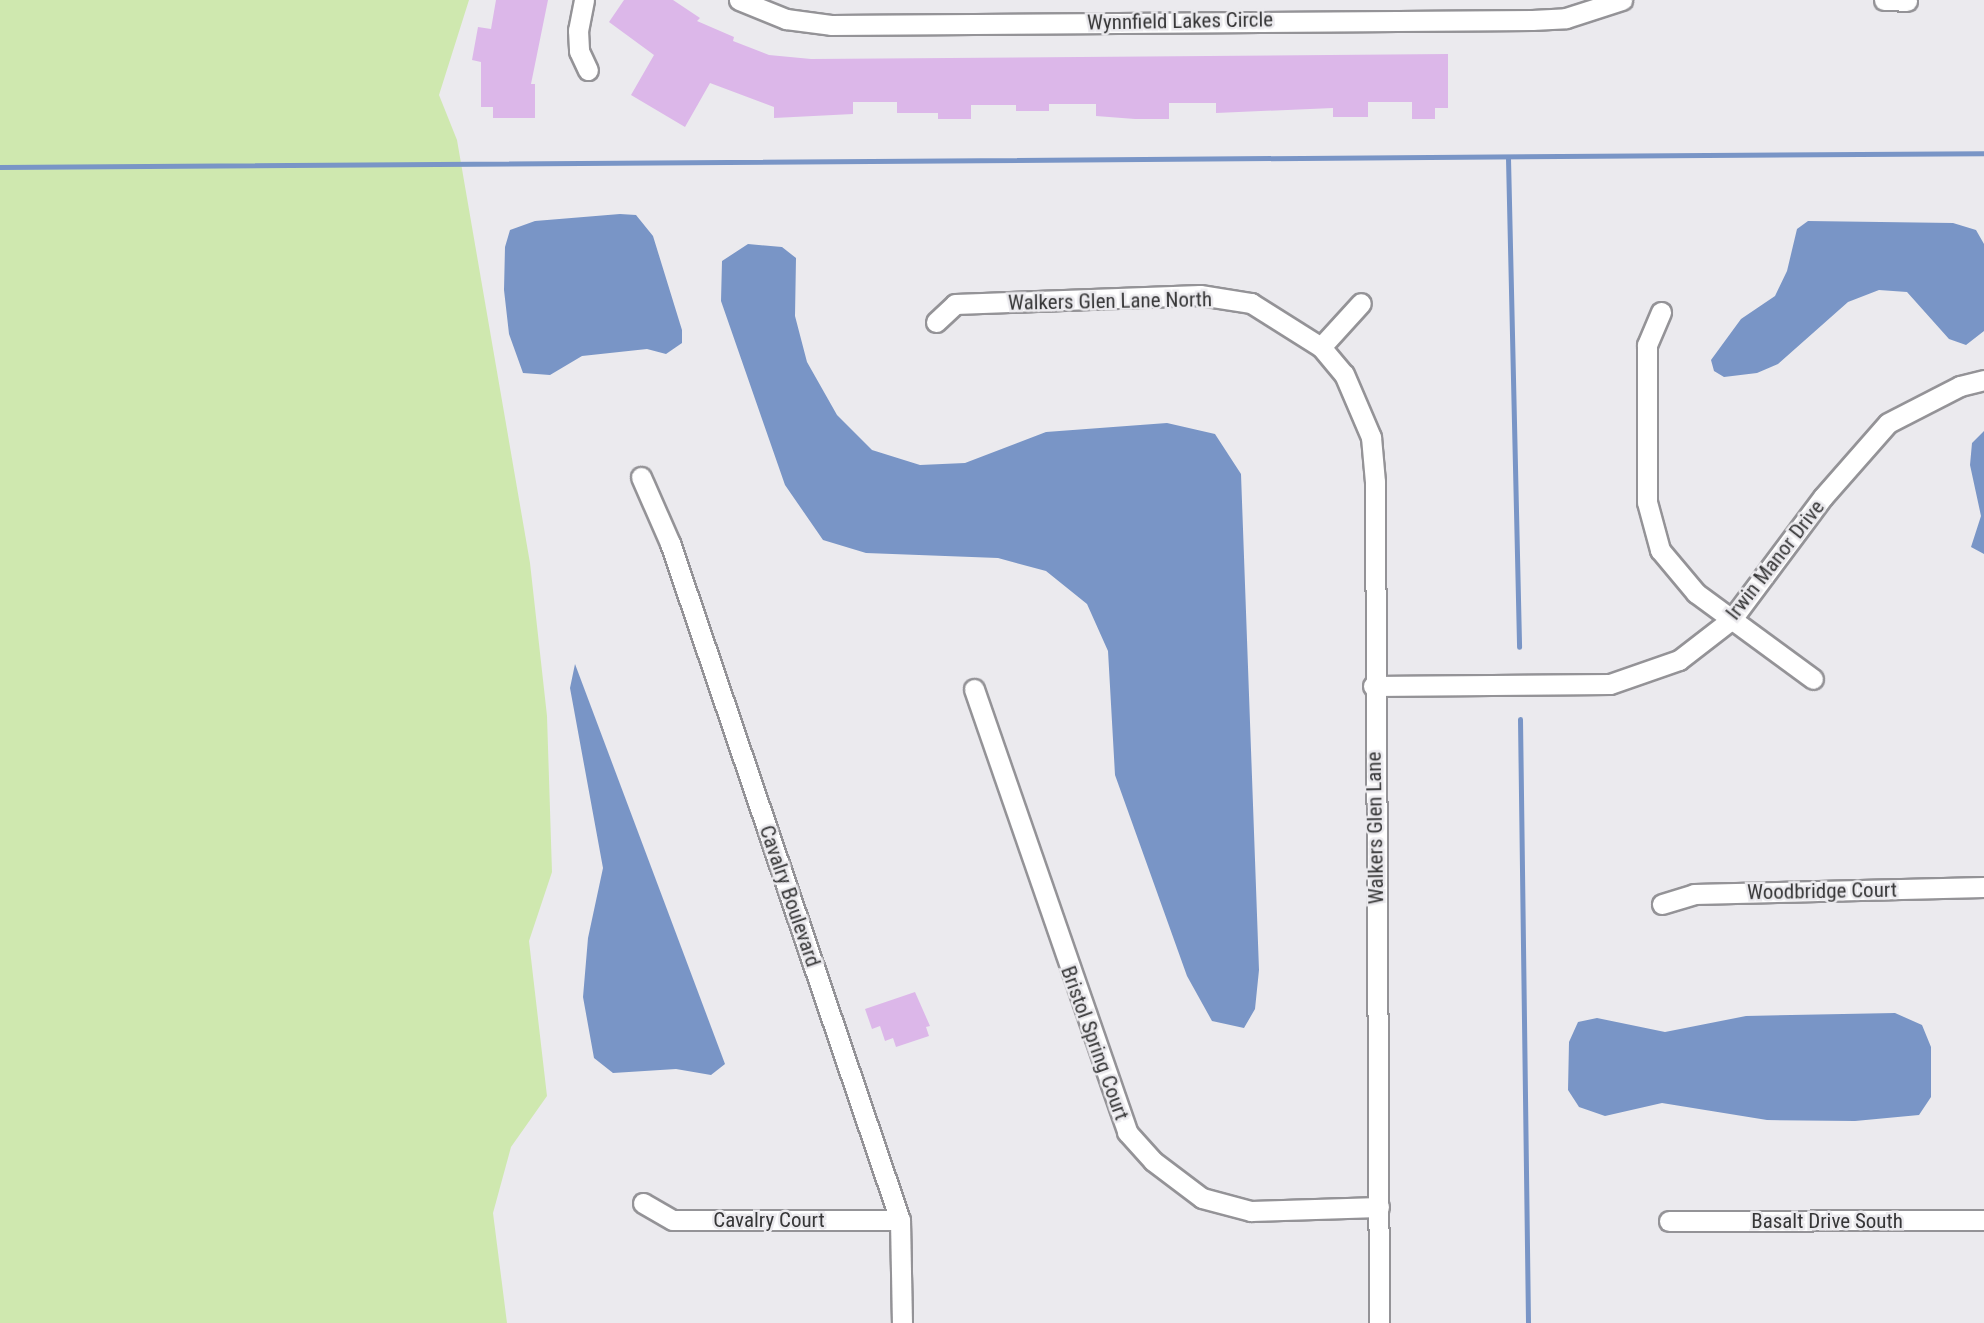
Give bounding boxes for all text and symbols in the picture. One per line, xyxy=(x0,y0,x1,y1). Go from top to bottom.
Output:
street label: Wynnfield Lakes Circle xyxy=(1087,7,1273,35)
street label: Walkers Glen Lane North xyxy=(1008,287,1212,315)
street label: Irwin Manor Drive xyxy=(1720,495,1830,625)
street label: Walkers Glen Lane xyxy=(1361,752,1389,904)
street label: Cavalry Boulevard xyxy=(754,822,826,970)
street label: Woodbridge Court xyxy=(1747,877,1897,905)
street label: Bristol Spring Court xyxy=(1055,963,1135,1123)
street label: Cavalry Court xyxy=(713,1207,825,1233)
street label: Basalt Drive South xyxy=(1751,1208,1903,1234)

